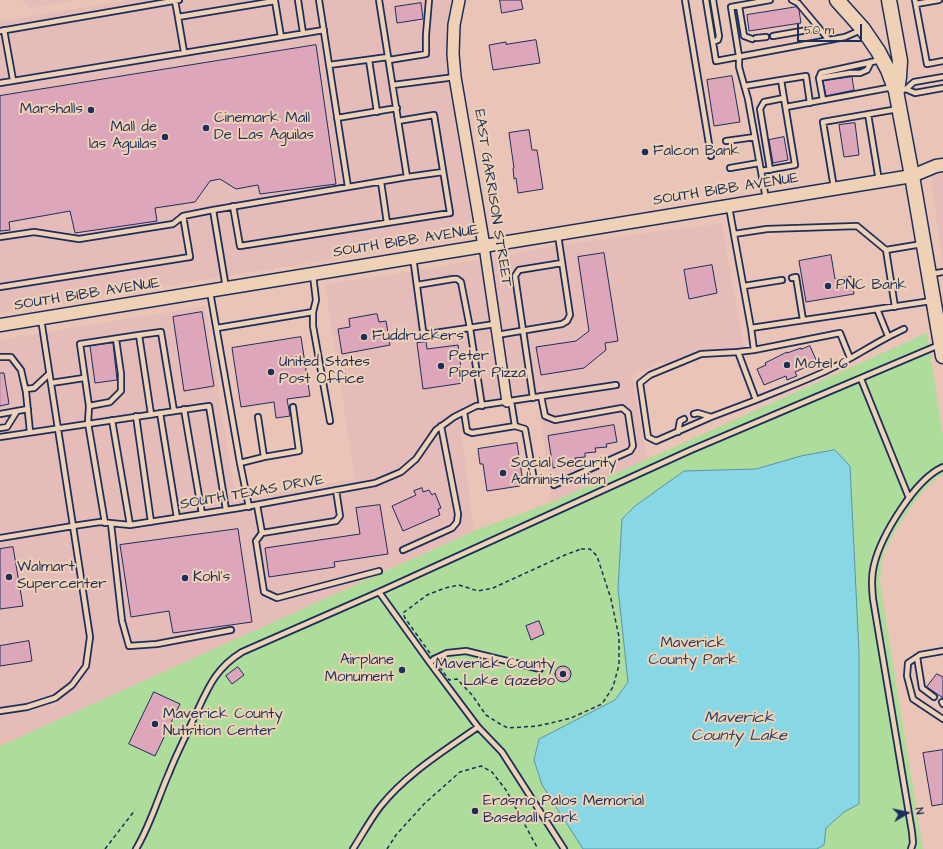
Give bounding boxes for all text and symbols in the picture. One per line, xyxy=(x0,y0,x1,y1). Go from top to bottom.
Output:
scale bar xyxy=(799,16,864,42)
text: 50 m xyxy=(804,22,834,39)
place label: Marshalls xyxy=(20,101,83,119)
marker: Marshalls xyxy=(86,105,96,115)
street label: EAST GARRISON STREET xyxy=(469,108,515,288)
place label: Cinemark Mall De Las Aguilas xyxy=(214,110,314,145)
place label: Mall de las Aguilas xyxy=(89,119,157,154)
marker: Cinemark Mall De Las Aguilas xyxy=(201,123,211,133)
marker: Mall de las Aguilas xyxy=(160,132,170,142)
place label: Falcon Bank xyxy=(653,143,740,161)
marker: Falcon Bank xyxy=(640,147,650,157)
street label: SOUTH BIBB AVENUE xyxy=(652,170,800,210)
street label: SOUTH BIBB AVENUE xyxy=(332,222,480,262)
street label: SOUTH BIBB AVENUE xyxy=(13,275,161,315)
place label: PNC Bank xyxy=(836,277,907,295)
marker: PNC Bank xyxy=(823,281,833,291)
place label: Fuddruckers xyxy=(372,328,464,346)
marker: Fuddruckers xyxy=(359,332,369,342)
place label: Peter Piper Pizza xyxy=(449,348,526,383)
place label: United States Post Office xyxy=(279,354,370,389)
place label: Motel 6 xyxy=(795,356,848,374)
marker: Motel 6 xyxy=(782,360,792,370)
marker: Peter Piper Pizza xyxy=(436,361,446,371)
marker: United States Post Office xyxy=(266,367,276,377)
place label: Social Security Administration xyxy=(511,455,617,490)
marker: Social Security Administration xyxy=(498,468,508,478)
street label: SOUTH TEXAS DRIVE xyxy=(179,471,325,515)
place label: Walmart Supercenter xyxy=(17,559,107,594)
place label: Kohl's xyxy=(193,569,230,587)
marker: Walmart Supercenter xyxy=(4,572,14,582)
marker: Kohl's xyxy=(180,573,190,583)
park label: Maverick County Park xyxy=(648,635,738,670)
place label: Airplane Monument xyxy=(325,652,394,687)
place label: Maverick County Lake Gazebo xyxy=(435,656,555,691)
marker: Airplane Monument xyxy=(397,665,407,675)
marker: Maverick County Lake Gazebo xyxy=(558,669,568,679)
place label: Maverick County Nutrition Center xyxy=(163,706,283,741)
water label: Maverick County Lake xyxy=(691,709,787,747)
marker: Maverick County Nutrition Center xyxy=(150,719,160,729)
place label: Erasmo Palos Memorial Baseball Park xyxy=(483,793,644,828)
north arrow xyxy=(887,793,927,833)
marker: Erasmo Palos Memorial Baseball Park xyxy=(470,806,480,816)
text: N xyxy=(911,806,927,816)

